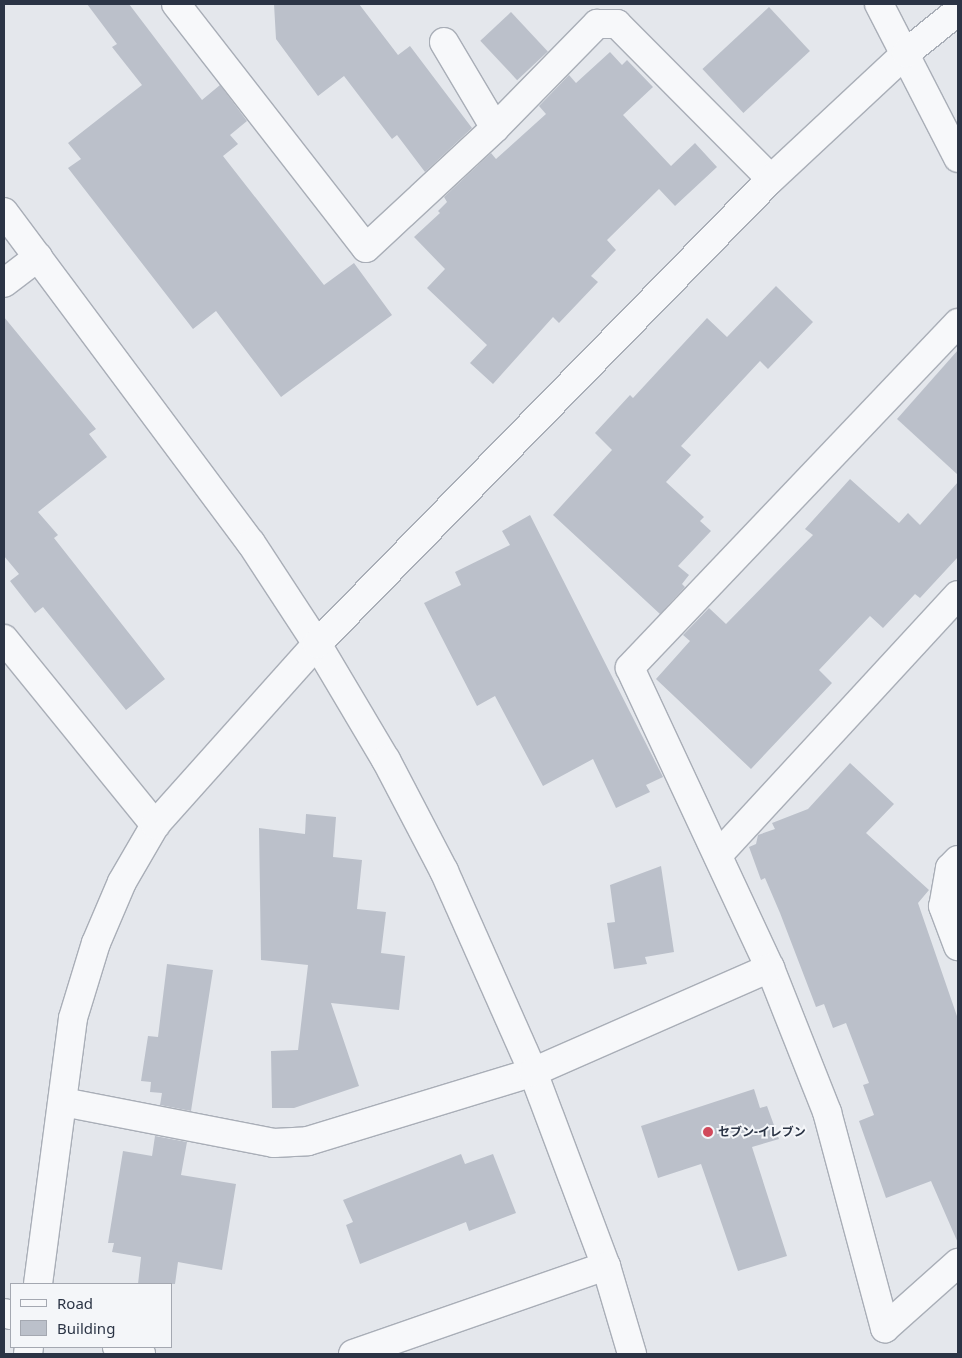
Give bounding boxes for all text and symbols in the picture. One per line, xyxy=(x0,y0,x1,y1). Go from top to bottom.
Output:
place label: セブン-イレブン xyxy=(718,1125,806,1139)
marker: セブン-イレブン xyxy=(702,1126,714,1138)
legend xyxy=(10,1283,172,1348)
text: Road xyxy=(57,1293,93,1313)
text: Building xyxy=(57,1318,115,1338)

